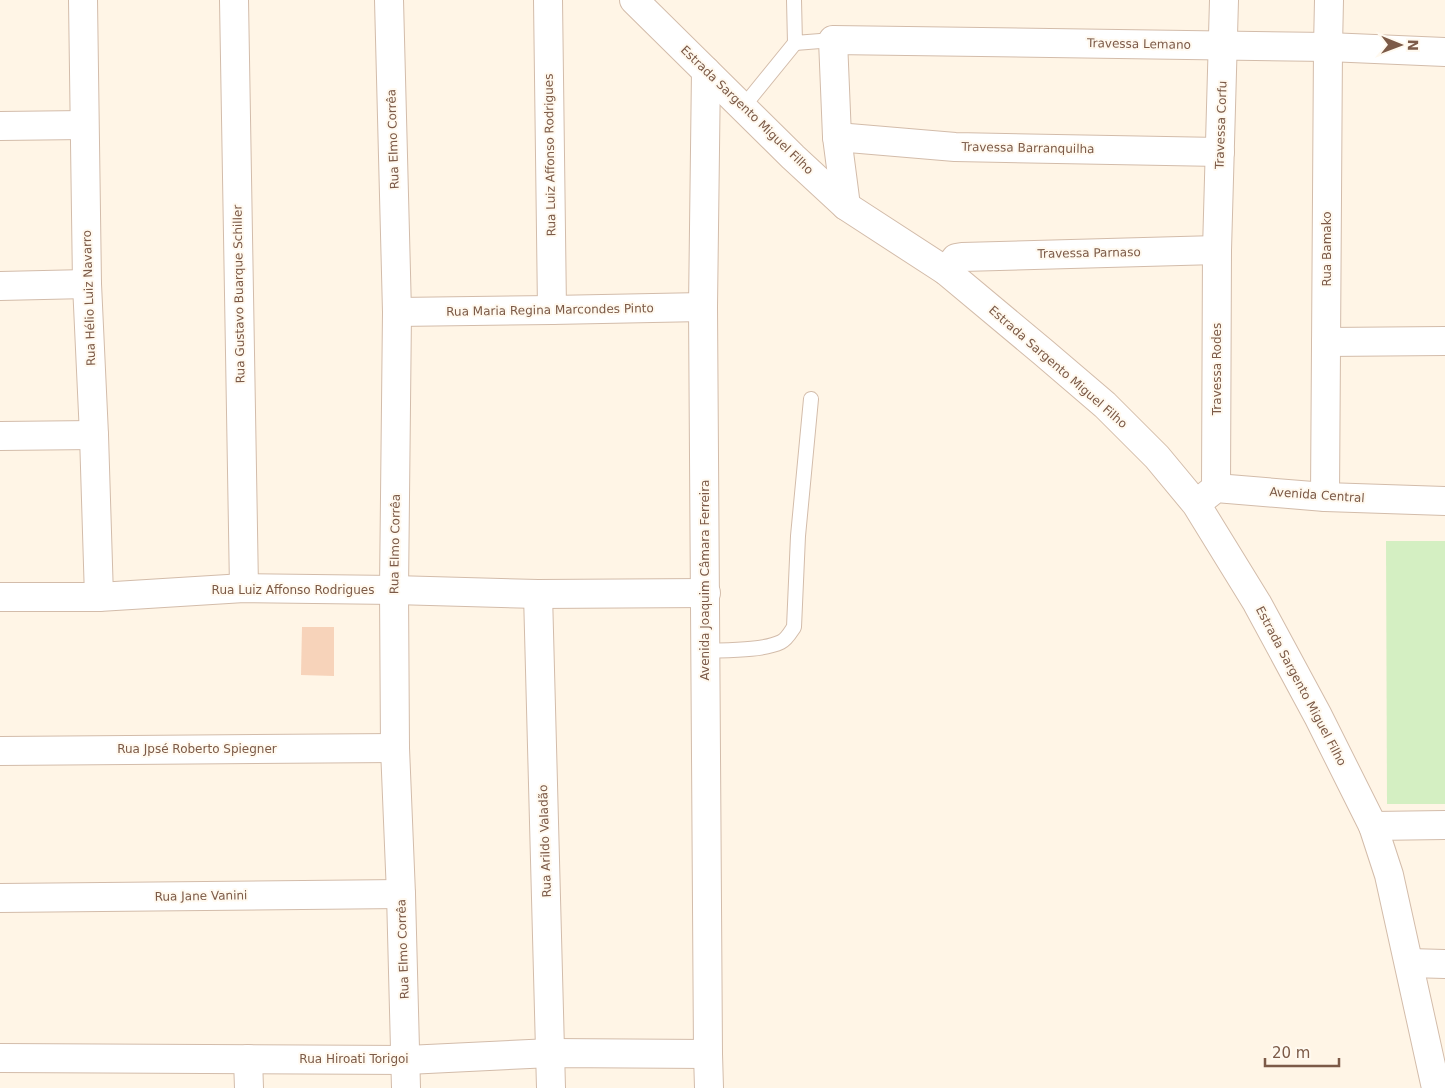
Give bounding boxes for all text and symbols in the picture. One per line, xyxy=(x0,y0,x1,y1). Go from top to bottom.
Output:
north arrow xyxy=(1375,20,1425,70)
street label: Travessa Lemano xyxy=(1086,36,1191,52)
text: N xyxy=(1405,39,1421,51)
street label: Estrada Sargento Miguel Filho xyxy=(678,43,816,177)
street label: Rua Luiz Affonso Rodrigues xyxy=(542,73,558,237)
street label: Travessa Corfu xyxy=(1212,81,1230,170)
street label: Rua Elmo Corrêa xyxy=(384,89,402,189)
street label: Travessa Barranquilha xyxy=(960,140,1095,156)
street label: Rua Gustavo Buarque Schiller xyxy=(230,205,248,383)
street label: Rua Bamako xyxy=(1320,211,1334,287)
street label: Rua Hélio Luiz Navarro xyxy=(80,230,98,366)
street label: Travessa Parnaso xyxy=(1036,245,1141,261)
street label: Rua Maria Regina Marcondes Pinto xyxy=(446,301,654,319)
street label: Estrada Sargento Miguel Filho xyxy=(986,303,1130,431)
street label: Travessa Rodes xyxy=(1210,323,1224,416)
street label: Avenida Joaquim Câmara Ferreira xyxy=(698,480,712,680)
street label: Avenida Central xyxy=(1269,485,1365,505)
street label: Rua Elmo Corrêa xyxy=(387,494,403,594)
street label: Rua Luiz Affonso Rodrigues xyxy=(212,583,374,597)
street label: Estrada Sargento Miguel Filho xyxy=(1253,604,1349,768)
street label: Rua Jpsé Roberto Spiegner xyxy=(117,742,277,756)
street label: Rua Arildo Valadão xyxy=(536,784,554,898)
street label: Rua Jane Vanini xyxy=(154,888,248,904)
street label: Rua Elmo Corrêa xyxy=(394,899,412,999)
scale bar xyxy=(1265,1036,1339,1068)
text: 20 m xyxy=(1272,1044,1310,1062)
street label: Rua Hiroati Torigoi xyxy=(299,1052,409,1066)

